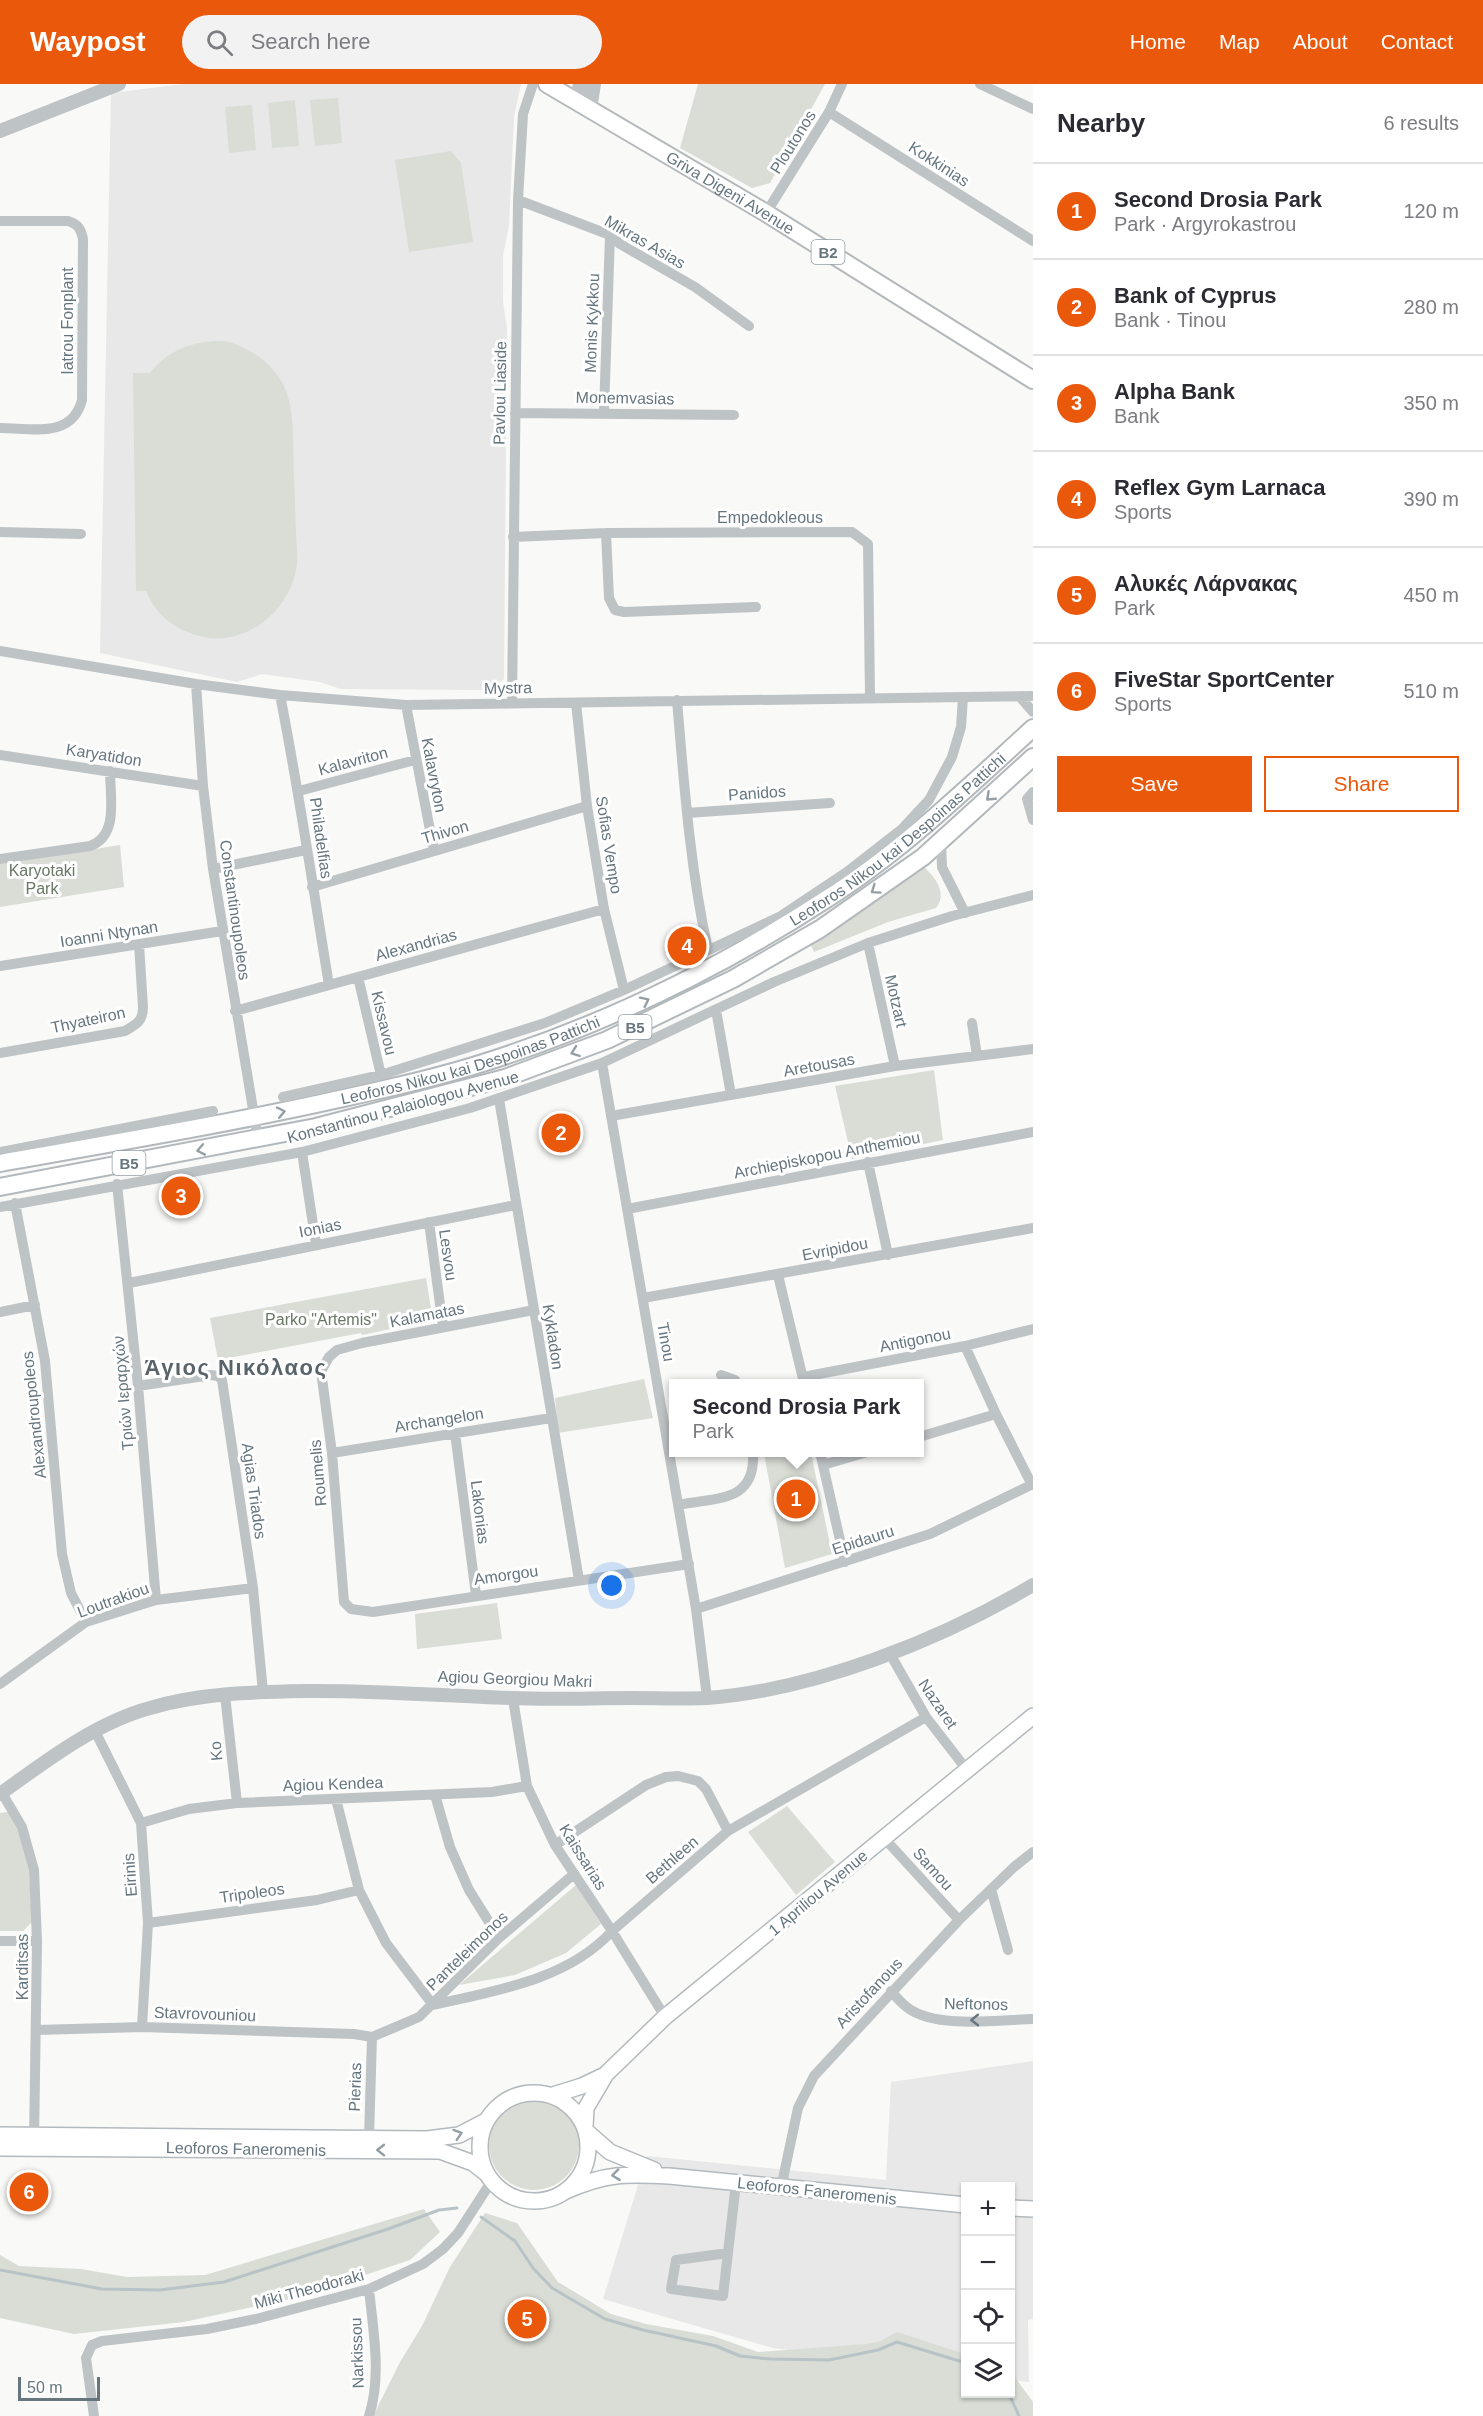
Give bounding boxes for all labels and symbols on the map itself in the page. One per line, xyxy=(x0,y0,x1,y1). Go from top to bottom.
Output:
street label: Ploutonos xyxy=(767,107,819,177)
street label: Kokkinias xyxy=(906,138,972,190)
street label: Griva Digeni Avenue xyxy=(663,148,797,237)
street label: Mikras Asias xyxy=(602,212,688,272)
road number: B2 xyxy=(812,240,844,264)
street label: Iatrou Fonplant xyxy=(59,267,76,375)
street label: Monis Kykkou xyxy=(582,273,602,373)
street label: Pavlou Liaside xyxy=(491,341,509,445)
street label: Monemvasias xyxy=(576,389,674,407)
street label: Empedokleous xyxy=(717,509,823,526)
street label: Mystra xyxy=(484,679,532,697)
street label: Kalavryton xyxy=(418,736,450,814)
street label: Karyatidon xyxy=(65,741,143,769)
street label: Kalavriton xyxy=(316,744,390,778)
street label: Leoforos Nikou kai Despoinas Pattichi xyxy=(786,749,1009,929)
street label: Panidos xyxy=(728,783,786,803)
one-way arrow xyxy=(986,790,997,801)
street label: Sofias Vempo xyxy=(593,795,625,895)
street label: Philadelfias xyxy=(307,796,335,880)
street label: Thivon xyxy=(420,817,470,847)
street label: Constantinoupoleos xyxy=(217,839,253,981)
park label: Karyotaki Park xyxy=(9,862,75,897)
one-way arrow xyxy=(871,883,882,894)
street label: Ioanni Ntynan xyxy=(59,918,159,950)
pin: 4 xyxy=(668,924,706,968)
street label: Alexandrias xyxy=(373,926,459,964)
street label: Motzart xyxy=(882,973,910,1029)
street label: Kissavou xyxy=(368,989,400,1057)
one-way arrow xyxy=(638,997,649,1008)
street label: Thyateiron xyxy=(49,1004,127,1036)
street label: Leoforos Nikou kai Despoinas Pattichi xyxy=(339,1013,602,1107)
road number: B5 xyxy=(618,1015,652,1039)
one-way arrow xyxy=(570,1045,581,1058)
street label: Aretousas xyxy=(782,1050,856,1080)
street label: Konstantinou Palaiologou Avenue xyxy=(285,1068,521,1146)
one-way arrow xyxy=(276,1106,286,1119)
pin: 2 xyxy=(542,1110,580,1156)
street label: Archiepiskopou Anthemiou xyxy=(732,1129,922,1181)
one-way arrow xyxy=(196,1143,205,1155)
road number: B5 xyxy=(112,1151,146,1175)
pin: 3 xyxy=(162,1174,201,1218)
street label: Ionias xyxy=(297,1216,343,1240)
street label: Lesvou xyxy=(436,1228,460,1282)
street label: Evripidou xyxy=(801,1234,869,1264)
street label: Kalamatas xyxy=(388,1299,466,1331)
street label: Kykladon xyxy=(539,1303,567,1371)
park label: Parko "Artemis" xyxy=(265,1311,377,1328)
street label: Tinou xyxy=(654,1321,678,1363)
street label: Antigonou xyxy=(878,1325,952,1355)
street label: Τριών Ιεραρχών xyxy=(110,1335,136,1451)
street label: Alexandroupoleos xyxy=(19,1350,49,1480)
district label: Άγιος Νικόλαος xyxy=(145,1355,327,1380)
street label: Archangelon xyxy=(393,1405,485,1435)
street label: Roumelis xyxy=(307,1439,329,1507)
street label: Agias Triados xyxy=(239,1442,269,1540)
pin: 1 xyxy=(776,1476,816,1522)
street label: Lakonias xyxy=(468,1479,492,1545)
street label: Epidauru xyxy=(830,1522,896,1558)
street label: Amorgou xyxy=(473,1562,539,1588)
your location xyxy=(597,1571,626,1600)
street label: Loutrakiou xyxy=(75,1579,151,1621)
street label: Agiou Georgiou Makri xyxy=(437,1668,593,1690)
street label: Nazaret xyxy=(915,1676,961,1732)
street label: Ko xyxy=(207,1740,225,1762)
street label: Agiou Kendea xyxy=(282,1774,384,1794)
street label: Kaissarias xyxy=(556,1821,610,1893)
street label: Bethleen xyxy=(643,1833,701,1887)
street label: Samou xyxy=(910,1844,956,1894)
street label: 1 Apriliou Avenue xyxy=(765,1847,871,1939)
street label: Eirinis xyxy=(120,1853,140,1897)
street label: Tripoleos xyxy=(219,1880,285,1906)
street label: Panteleimonos xyxy=(423,1908,511,1994)
street label: Karditsas xyxy=(14,1934,31,2000)
street label: Aristofanous xyxy=(832,1955,906,2031)
street label: Neftonos xyxy=(944,1995,1008,2013)
street label: Stavrovouniou xyxy=(154,2004,256,2024)
one-way arrow xyxy=(970,2014,979,2027)
street label: Pierias xyxy=(346,2062,364,2112)
one-way arrow xyxy=(452,2129,463,2141)
street label: Leoforos Faneromenis xyxy=(166,2139,326,2159)
one-way arrow xyxy=(377,2144,386,2157)
one-way arrow xyxy=(612,2168,621,2181)
pin: 6 xyxy=(9,2170,48,2214)
street label: Leoforos Faneromenis xyxy=(737,2174,897,2208)
street label: Miki Theodoraki xyxy=(252,2266,366,2312)
pin: 5 xyxy=(508,2296,546,2342)
street label: Narkissou xyxy=(347,2317,367,2389)
scale bar xyxy=(18,2374,100,2402)

